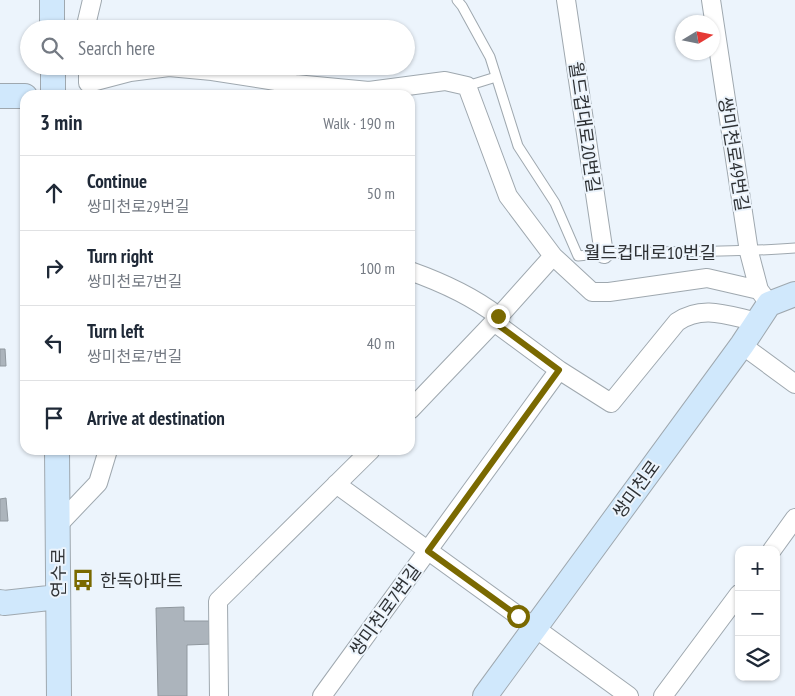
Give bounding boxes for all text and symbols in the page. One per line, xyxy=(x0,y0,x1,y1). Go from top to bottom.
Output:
north arrow xyxy=(675,15,720,60)
search box xyxy=(20,20,415,75)
icon: search xyxy=(38,34,66,62)
text: Search here xyxy=(78,36,155,60)
street label: 월드컵대로20번길 xyxy=(564,60,606,194)
street label: 쌍미천로49번길 xyxy=(714,95,754,213)
text: 3 min xyxy=(40,109,82,136)
text: Walk · 190 m xyxy=(323,113,395,133)
text: Continue xyxy=(87,169,147,193)
icon: ahead xyxy=(40,179,68,207)
text: 50 m xyxy=(367,183,395,203)
text: 쌍미천로29번길 xyxy=(87,196,190,216)
street label: 월드컵대로10번길 xyxy=(584,241,716,264)
text: Turn right xyxy=(87,244,153,268)
icon: right xyxy=(40,254,68,282)
text: 100 m xyxy=(360,258,395,278)
text: 쌍미천로7번길 xyxy=(87,271,183,291)
route end xyxy=(487,305,510,328)
text: Turn left xyxy=(87,319,144,343)
icon: left xyxy=(40,329,68,357)
text: 40 m xyxy=(367,333,395,353)
text: 쌍미천로7번길 xyxy=(87,346,183,366)
icon: arrive xyxy=(40,404,68,432)
text: Arrive at destination xyxy=(87,406,225,430)
street label: 쌍미천로 xyxy=(607,455,665,523)
map controls xyxy=(735,546,780,681)
button: + xyxy=(735,546,780,591)
street label: 연수로 xyxy=(47,548,70,598)
street label: 쌍미천로7번길 xyxy=(344,560,426,660)
bus stop icon: 한독아파트 xyxy=(70,567,96,593)
place label: 한독아파트 xyxy=(100,569,183,592)
button: − xyxy=(735,591,780,636)
route start xyxy=(507,605,530,628)
button: layers xyxy=(735,636,780,681)

